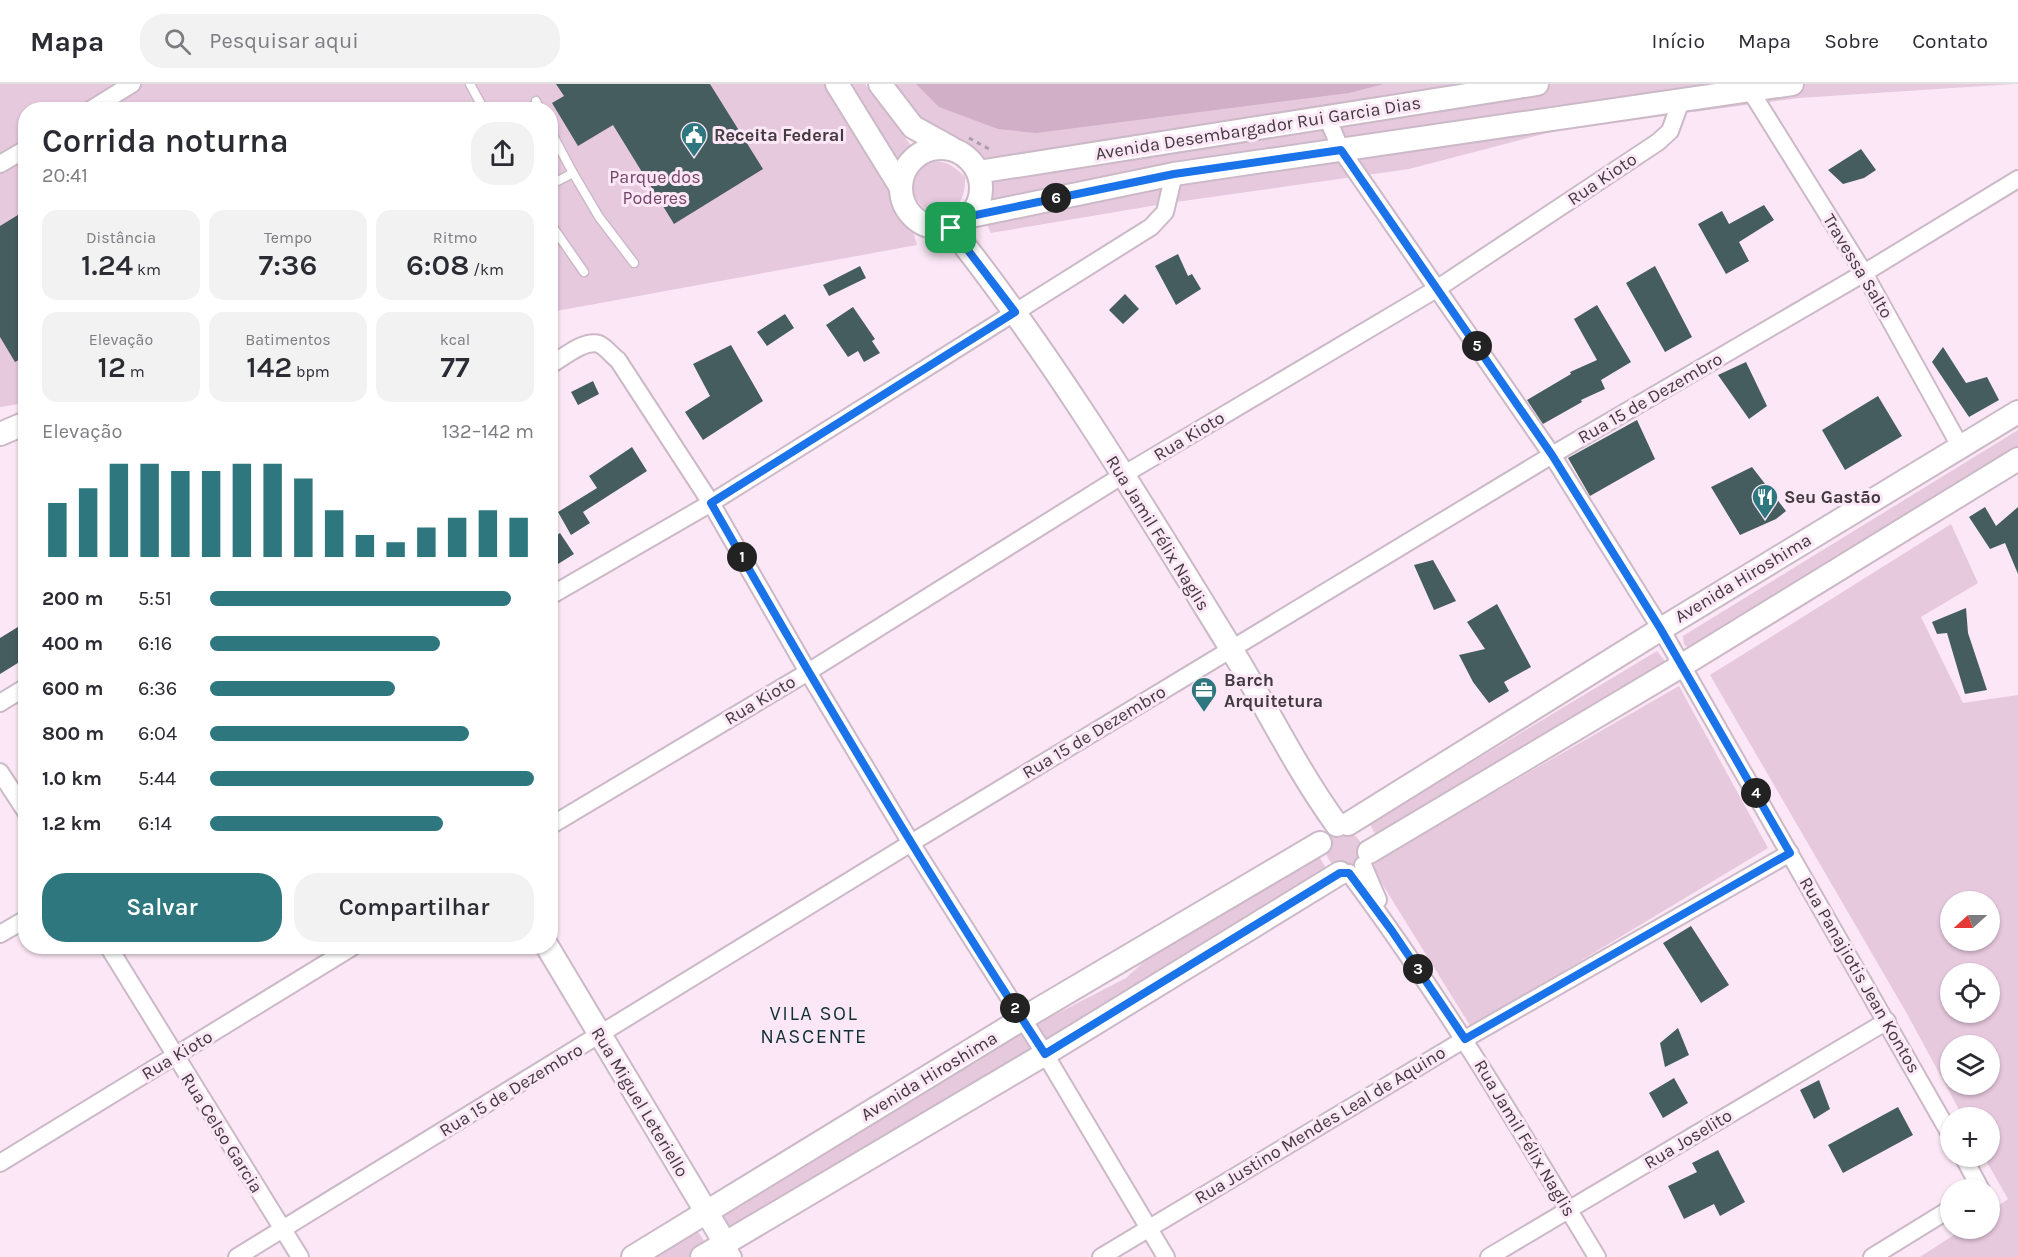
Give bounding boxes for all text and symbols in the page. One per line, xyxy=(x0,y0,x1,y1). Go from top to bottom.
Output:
search box xyxy=(140,14,560,68)
text: Mapa xyxy=(30,25,104,58)
icon: search xyxy=(161,25,194,58)
text: Pesquisar aqui xyxy=(209,28,359,54)
text: Início xyxy=(1652,29,1705,53)
text: Mapa xyxy=(1738,29,1791,53)
text: Sobre xyxy=(1824,29,1879,53)
text: Contato xyxy=(1912,29,1988,53)
street label: Avenida Desembargador Rui Garcia Dias xyxy=(1094,91,1422,165)
public building icon: Receita Federal xyxy=(679,120,709,158)
text: Corrida noturna xyxy=(42,122,289,160)
button: share xyxy=(471,122,534,185)
place label: Receita Federal xyxy=(714,124,845,146)
street label: Rua Kioto xyxy=(1563,148,1641,210)
text: 20:41 xyxy=(42,164,88,187)
park label: Parque dos Poderes xyxy=(609,166,701,209)
pin: 6 xyxy=(1041,183,1071,213)
text: 6 xyxy=(1051,188,1061,207)
pin xyxy=(925,202,976,253)
street label: Travessa Salto xyxy=(1818,210,1898,322)
icon: arrive xyxy=(934,211,967,244)
text: Distância xyxy=(86,228,156,247)
text: Tempo xyxy=(264,228,312,247)
text: Ritmo xyxy=(433,228,477,247)
text: 1.24 xyxy=(81,247,133,283)
text: 7:36 xyxy=(259,247,317,283)
text: 6:08 xyxy=(406,247,469,283)
text: km xyxy=(133,260,161,279)
text: /km xyxy=(469,260,504,279)
text: Elevação xyxy=(89,330,153,349)
text: Batimentos xyxy=(245,330,331,349)
text: kcal xyxy=(440,330,470,349)
pin: 5 xyxy=(1462,331,1492,361)
text: 5 xyxy=(1472,336,1482,355)
street label: Rua 15 de Dezembro xyxy=(1574,348,1726,448)
text: 12 xyxy=(97,349,126,385)
text: 142 xyxy=(246,349,292,385)
text: 77 xyxy=(440,349,470,385)
text: m xyxy=(126,362,145,381)
text: bpm xyxy=(292,362,330,381)
street label: Rua Kioto xyxy=(1150,406,1228,466)
text: Elevação xyxy=(42,420,122,443)
text: 132–142 m xyxy=(442,420,534,443)
street label: Rua Jamil Félix Naglis xyxy=(1101,451,1215,615)
restaurant icon: Seu Gastão xyxy=(1750,482,1780,520)
place label: Seu Gastão xyxy=(1784,486,1881,508)
street label: Avenida Hiroshima xyxy=(1671,529,1815,627)
pin: 1 xyxy=(727,542,757,572)
text: 1 xyxy=(739,547,745,566)
text: 200 m xyxy=(42,587,103,610)
text: 5:51 xyxy=(138,587,172,610)
text: 400 m xyxy=(42,632,103,655)
text: 6:16 xyxy=(138,632,172,655)
place label: Barch Arquitetura xyxy=(1224,669,1323,712)
street label: Rua Kioto xyxy=(721,670,799,730)
office icon: Barch Arquitetura xyxy=(1189,675,1219,713)
text: 600 m xyxy=(42,677,103,700)
text: 6:36 xyxy=(138,677,177,700)
street label: Rua 15 de Dezembro xyxy=(1018,680,1170,784)
text: 800 m xyxy=(42,722,104,745)
text: 6:04 xyxy=(138,722,177,745)
text: 1.0 km xyxy=(42,767,102,790)
text: 5:44 xyxy=(138,767,176,790)
pin: 4 xyxy=(1741,778,1771,808)
text: 4 xyxy=(1751,783,1761,802)
text: 1.2 km xyxy=(42,812,101,835)
text: 6:14 xyxy=(138,812,172,835)
button: Salvar xyxy=(42,873,282,942)
button: Compartilhar xyxy=(294,873,534,942)
street label: Rua Panajiotis Jean Kontos xyxy=(1795,873,1925,1077)
north arrow xyxy=(1940,891,2000,951)
map controls xyxy=(1940,891,2000,1239)
pin: 3 xyxy=(1403,954,1433,984)
text: 3 xyxy=(1413,959,1423,978)
button: locate xyxy=(1940,963,2000,1023)
pin: 2 xyxy=(1000,993,1030,1023)
text: 2 xyxy=(1010,998,1020,1017)
district label: VILA SOL NASCENTE xyxy=(760,1002,868,1048)
street label: Rua Miguel Leteriello xyxy=(587,1023,693,1181)
street label: Rua Kioto xyxy=(138,1025,216,1085)
street label: Avenida Hiroshima xyxy=(857,1027,1001,1125)
button: layers xyxy=(1940,1035,2000,1095)
street label: Rua 15 de Dezembro xyxy=(435,1038,587,1142)
street label: Rua Justino Mendes Leal de Aquino xyxy=(1191,1041,1449,1209)
street label: Rua Jamil Félix Naglis xyxy=(1469,1056,1581,1220)
street label: Rua Celso Garcia xyxy=(176,1069,268,1197)
street label: Rua Joselito xyxy=(1640,1104,1736,1174)
button: + xyxy=(1940,1107,2000,1167)
button: − xyxy=(1940,1179,2000,1239)

